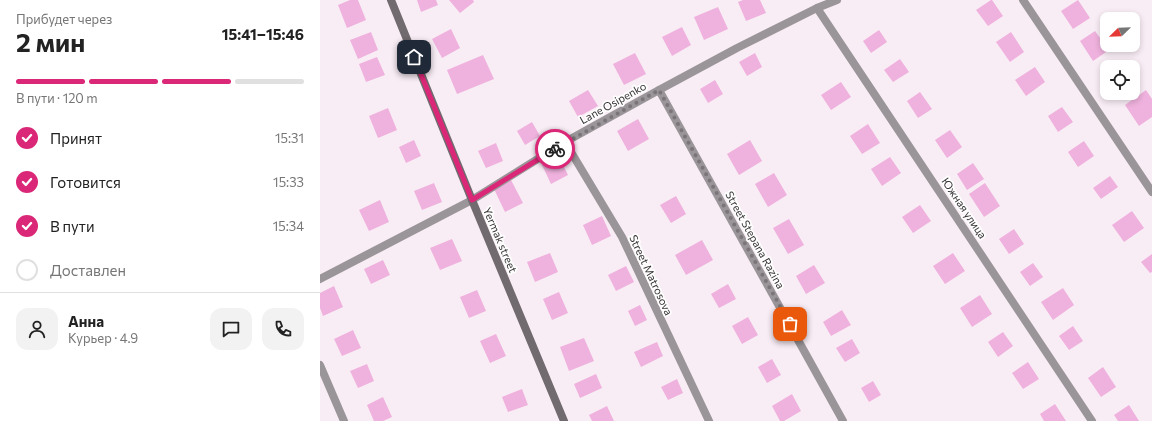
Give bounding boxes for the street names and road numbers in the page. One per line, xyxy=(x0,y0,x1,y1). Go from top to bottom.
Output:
street label: Lane Osipenko xyxy=(577,79,649,126)
street label: Южная улица xyxy=(939,175,990,241)
street label: Street Stepana Razina xyxy=(723,189,788,291)
street label: Yermak street xyxy=(481,205,520,275)
street label: Street Matrosova xyxy=(627,233,676,317)

